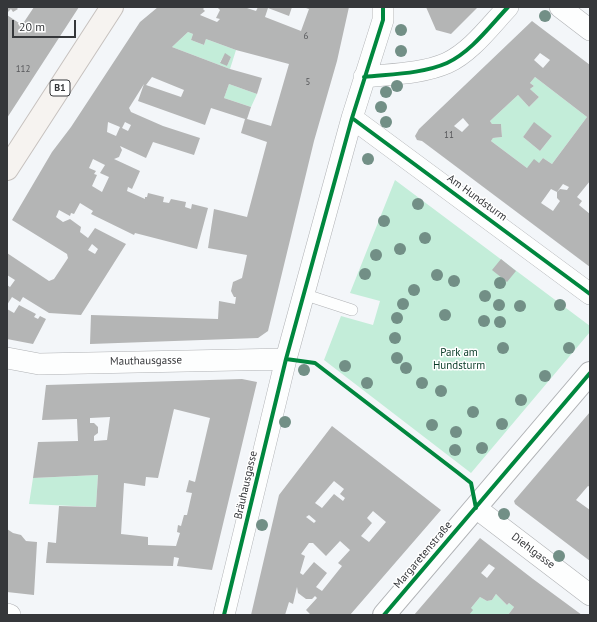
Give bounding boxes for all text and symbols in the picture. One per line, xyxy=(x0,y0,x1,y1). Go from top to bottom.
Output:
scale bar xyxy=(14,12,78,38)
text: 20 m xyxy=(19,19,45,34)
house number: 6 xyxy=(304,31,308,41)
house number: 112 xyxy=(16,64,30,74)
house number: 5 xyxy=(306,77,310,87)
road number: B1 xyxy=(50,80,70,96)
house number: 11 xyxy=(444,130,454,140)
street label: Am Hundsturm xyxy=(445,172,509,224)
park label: Park am Hundsturm xyxy=(433,346,485,372)
street label: Mauthausgasse xyxy=(110,354,182,368)
street label: Bräuhausgasse xyxy=(232,450,260,520)
street label: Margaretenstraße xyxy=(391,519,455,591)
street label: Diehlgasse xyxy=(509,530,557,572)

